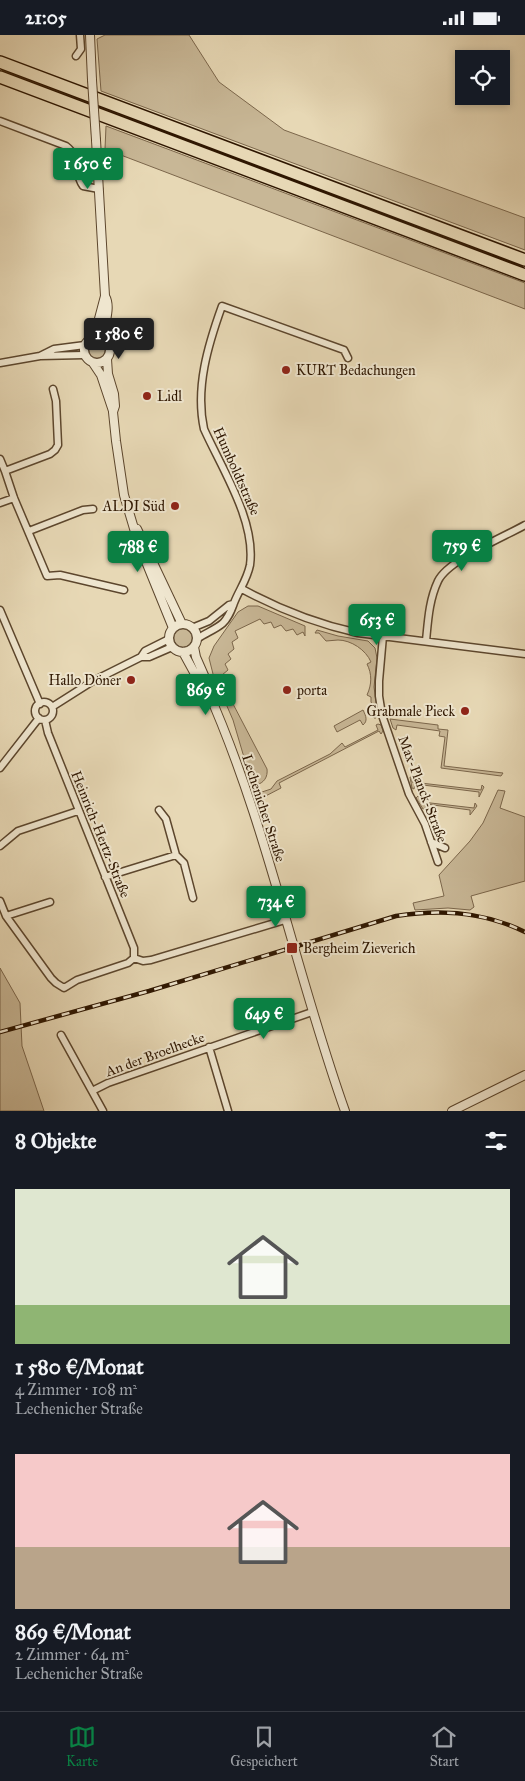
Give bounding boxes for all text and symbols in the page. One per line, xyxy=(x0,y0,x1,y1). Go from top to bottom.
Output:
text: 21:05 xyxy=(25,6,67,29)
map controls xyxy=(455,50,510,105)
button: locate xyxy=(455,50,510,105)
pin: 1 650 € xyxy=(42,147,134,190)
text: 1 650 € xyxy=(64,154,112,173)
pin: 1 580 € xyxy=(73,317,165,360)
text: 1 580 € xyxy=(95,324,143,343)
place label: KURT Bedachungen xyxy=(296,362,416,379)
marker: KURT Bedachungen xyxy=(280,364,292,376)
place label: Lidl xyxy=(157,388,182,405)
marker: Lidl xyxy=(141,390,153,402)
street label: Humboldtstraße xyxy=(209,424,264,518)
place label: ALDI Süd xyxy=(102,498,165,515)
marker: ALDI Süd xyxy=(169,500,181,512)
pin: 759 € xyxy=(427,529,497,572)
pin: 788 € xyxy=(103,531,173,573)
text: 759 € xyxy=(443,536,481,555)
text: 788 € xyxy=(119,537,157,556)
pin: 653 € xyxy=(342,603,412,646)
text: 653 € xyxy=(359,610,395,629)
place label: Hallo Döner xyxy=(48,672,122,689)
pin: 869 € xyxy=(171,673,241,716)
marker: Hallo Döner xyxy=(125,674,137,686)
text: 869 € xyxy=(187,680,225,699)
place label: porta xyxy=(296,682,327,699)
marker: porta xyxy=(281,684,293,696)
place label: Grabmale Pieck xyxy=(367,703,455,720)
marker: Grabmale Pieck xyxy=(459,705,471,717)
street label: Max-Planck-Straße xyxy=(394,733,451,845)
street label: Lechenicher Straße xyxy=(238,752,289,864)
street label: Heinrich-Hertz-Straße xyxy=(67,768,134,900)
pin: 734 € xyxy=(241,885,311,928)
text: 734 € xyxy=(258,892,295,911)
place label: Bergheim Zieverich xyxy=(303,940,416,957)
marker: Bergheim Zieverich xyxy=(285,941,299,955)
pin: 649 € xyxy=(229,997,299,1040)
text: 649 € xyxy=(245,1004,283,1023)
street label: An der Broelhecke xyxy=(102,1029,207,1081)
icon: filters xyxy=(482,1127,510,1155)
text: 8 Objekte xyxy=(15,1128,97,1154)
icon: home xyxy=(218,1222,308,1312)
text: 1 580 €/Monat xyxy=(15,1354,144,1380)
text: 4 Zimmer · 108 m² xyxy=(15,1380,137,1399)
text: Lechenicher Straße xyxy=(15,1399,143,1418)
icon: home xyxy=(218,1487,308,1577)
text: 869 €/Monat xyxy=(15,1619,131,1645)
text: 2 Zimmer · 64 m² xyxy=(15,1645,129,1664)
text: Lechenicher Straße xyxy=(15,1664,143,1683)
tab: Karte xyxy=(66,1723,98,1770)
tab: Gespeichert xyxy=(230,1723,298,1770)
tab: Start xyxy=(430,1723,459,1770)

